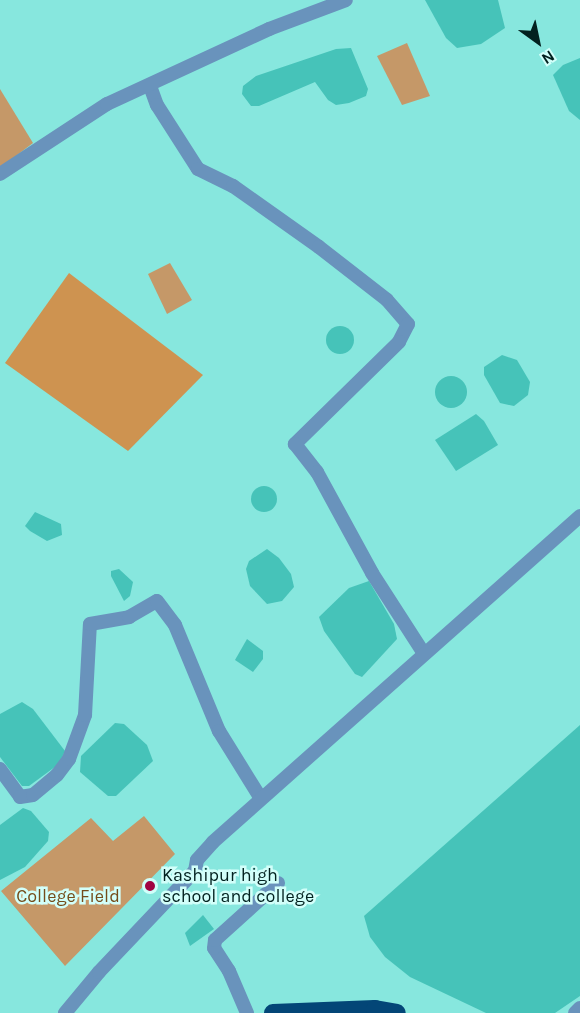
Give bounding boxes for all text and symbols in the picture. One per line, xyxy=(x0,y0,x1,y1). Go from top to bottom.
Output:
north arrow xyxy=(508,12,568,72)
text: N xyxy=(538,46,558,69)
place label: Kashipur high school and college xyxy=(162,865,314,908)
marker: Kashipur high school and college xyxy=(143,879,157,893)
park label: College Field xyxy=(16,885,120,907)

